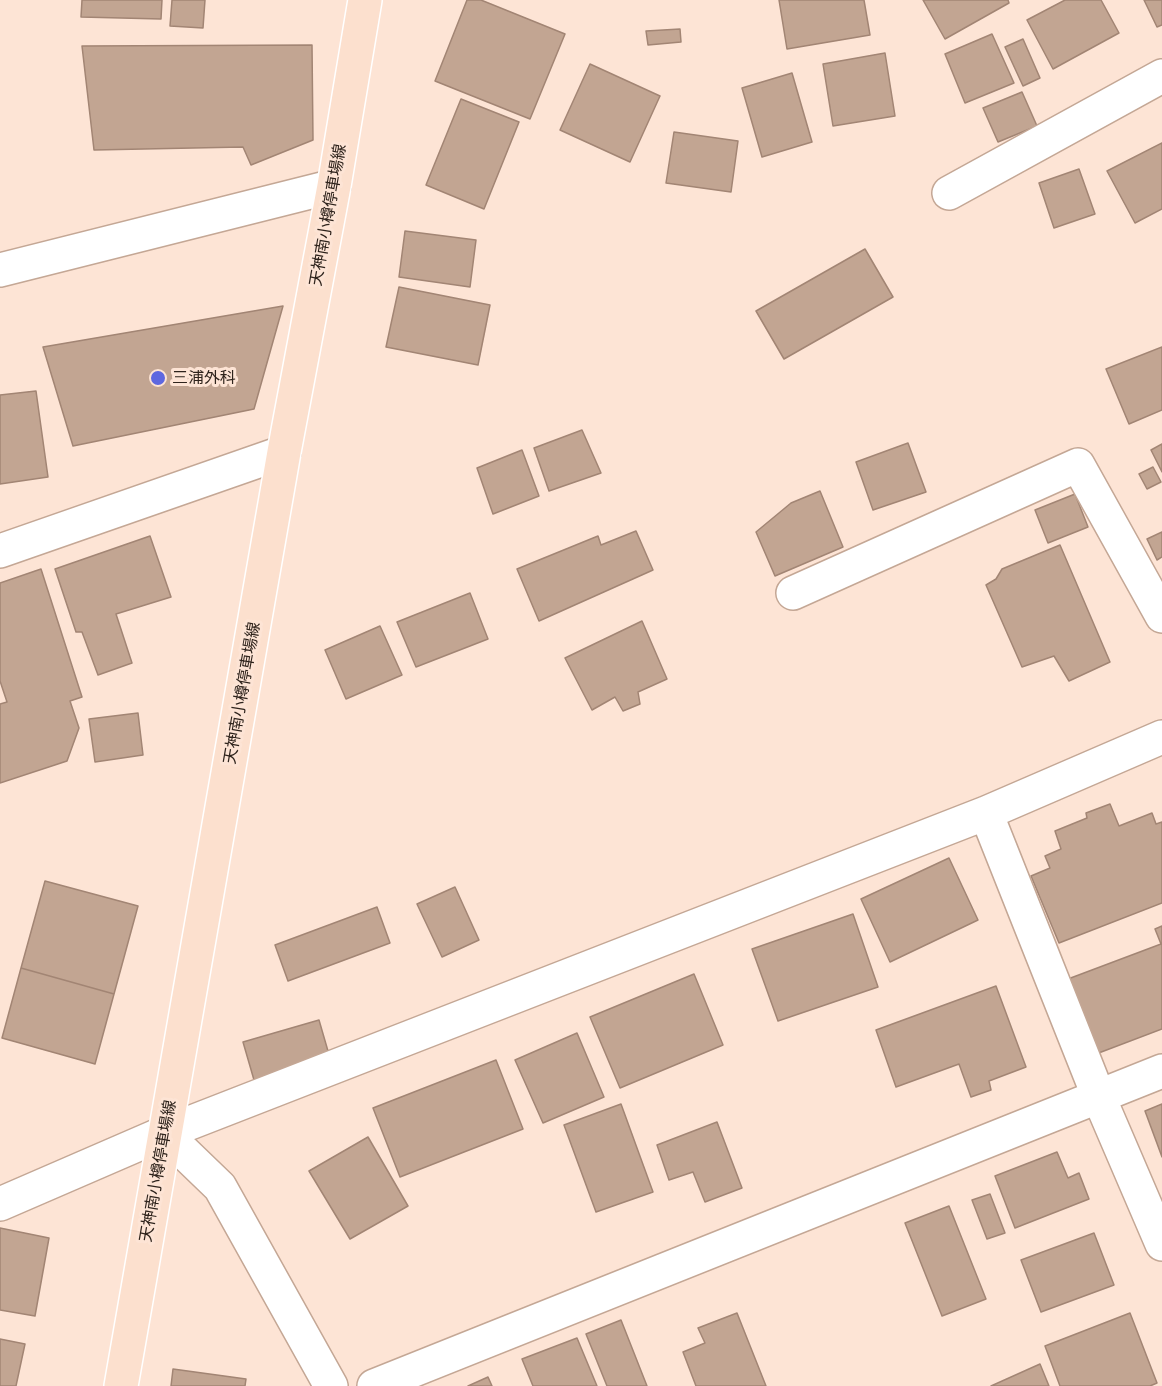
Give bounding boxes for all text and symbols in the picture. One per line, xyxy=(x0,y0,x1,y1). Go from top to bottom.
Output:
street label: 天神南小樽停車場線 xyxy=(306,142,350,288)
place label: 三浦外科 xyxy=(172,368,236,388)
marker: 三浦外科 xyxy=(149,369,167,387)
street label: 天神南小樽停車場線 xyxy=(220,620,264,766)
street label: 天神南小樽停車場線 xyxy=(136,1098,180,1244)

